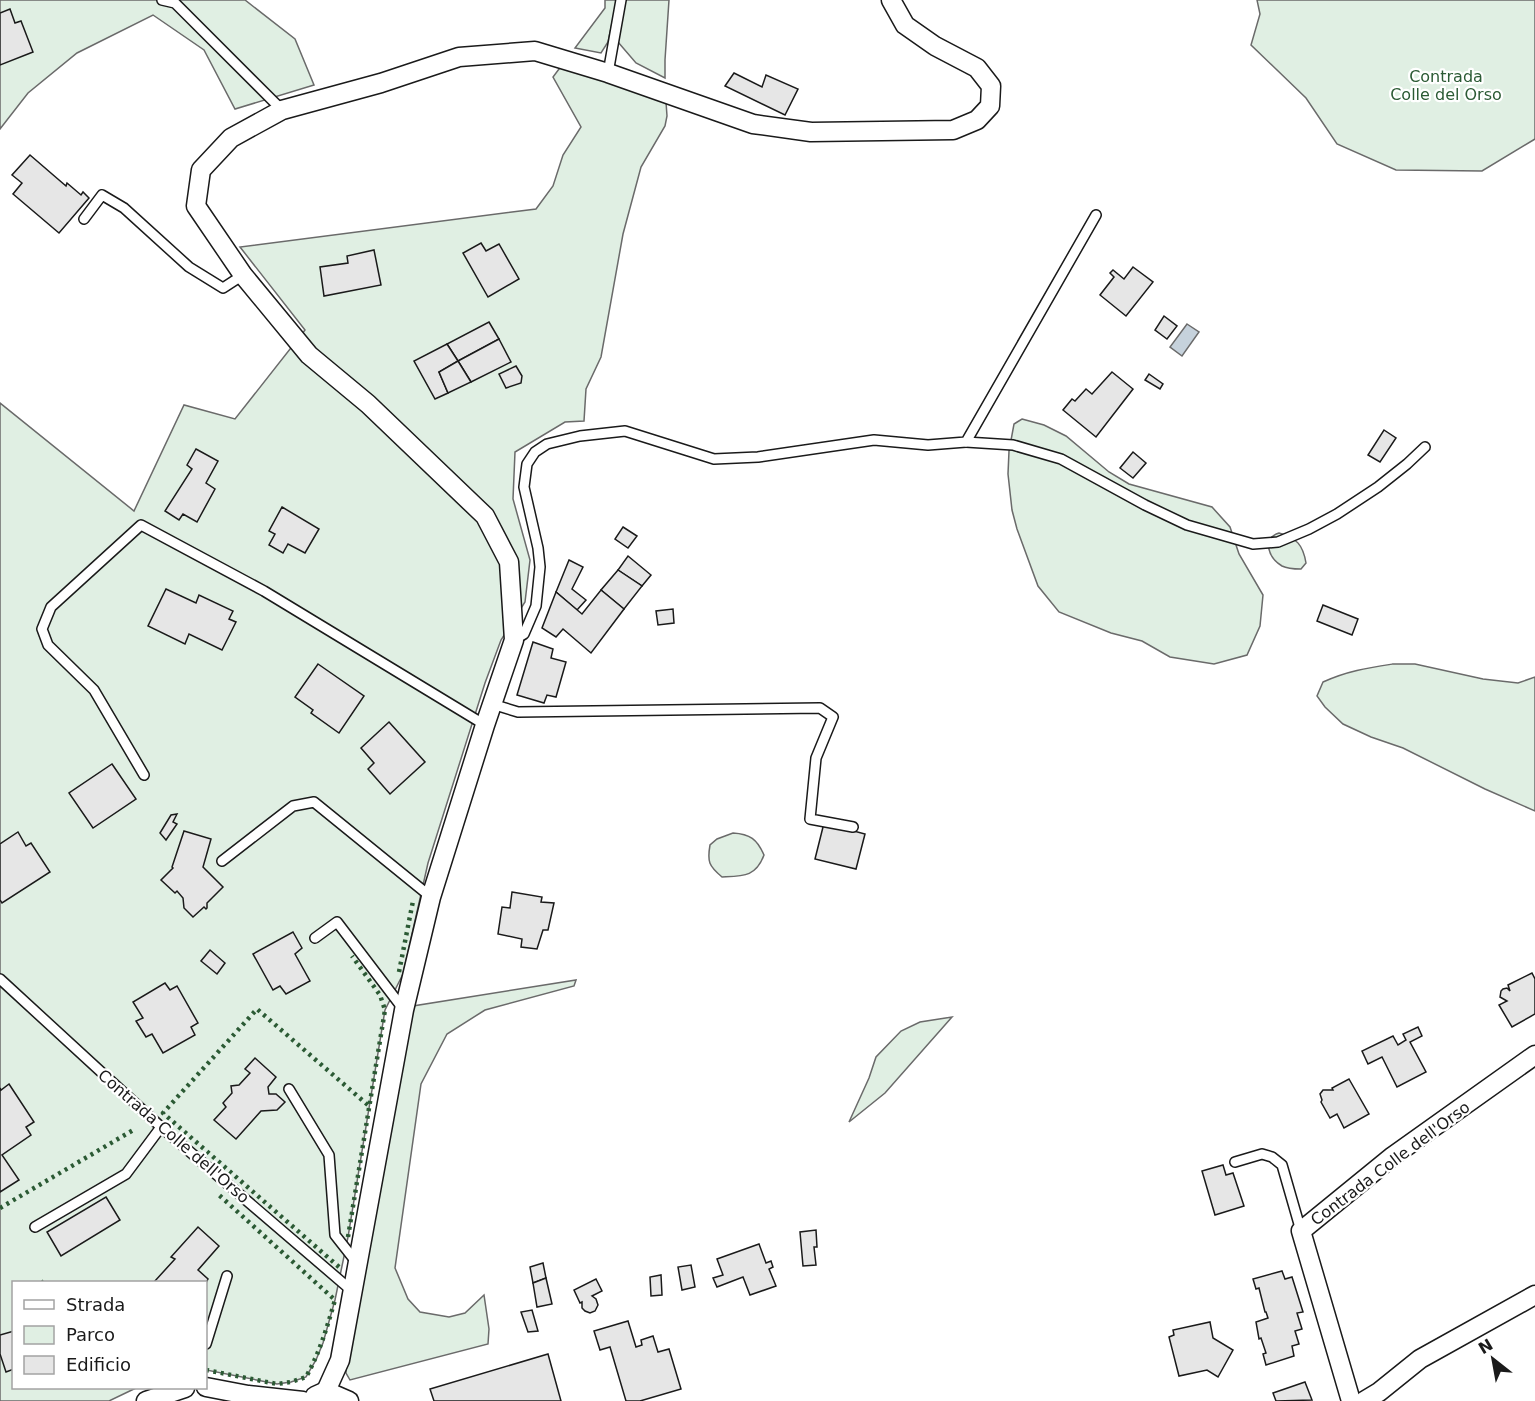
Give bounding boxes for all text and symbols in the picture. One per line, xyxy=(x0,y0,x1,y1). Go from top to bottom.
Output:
park label: Contrada Colle del Orso xyxy=(1390,67,1502,104)
street label: Contrada Colle dell'Orso xyxy=(94,1066,253,1207)
street label: Contrada Colle dell'Orso xyxy=(1307,1097,1474,1229)
legend xyxy=(12,1281,207,1389)
text: Strada xyxy=(66,1294,125,1315)
text: Parco xyxy=(66,1324,115,1345)
north arrow xyxy=(1463,1329,1523,1389)
text: N xyxy=(1475,1335,1496,1358)
text: Edificio xyxy=(66,1354,131,1375)

